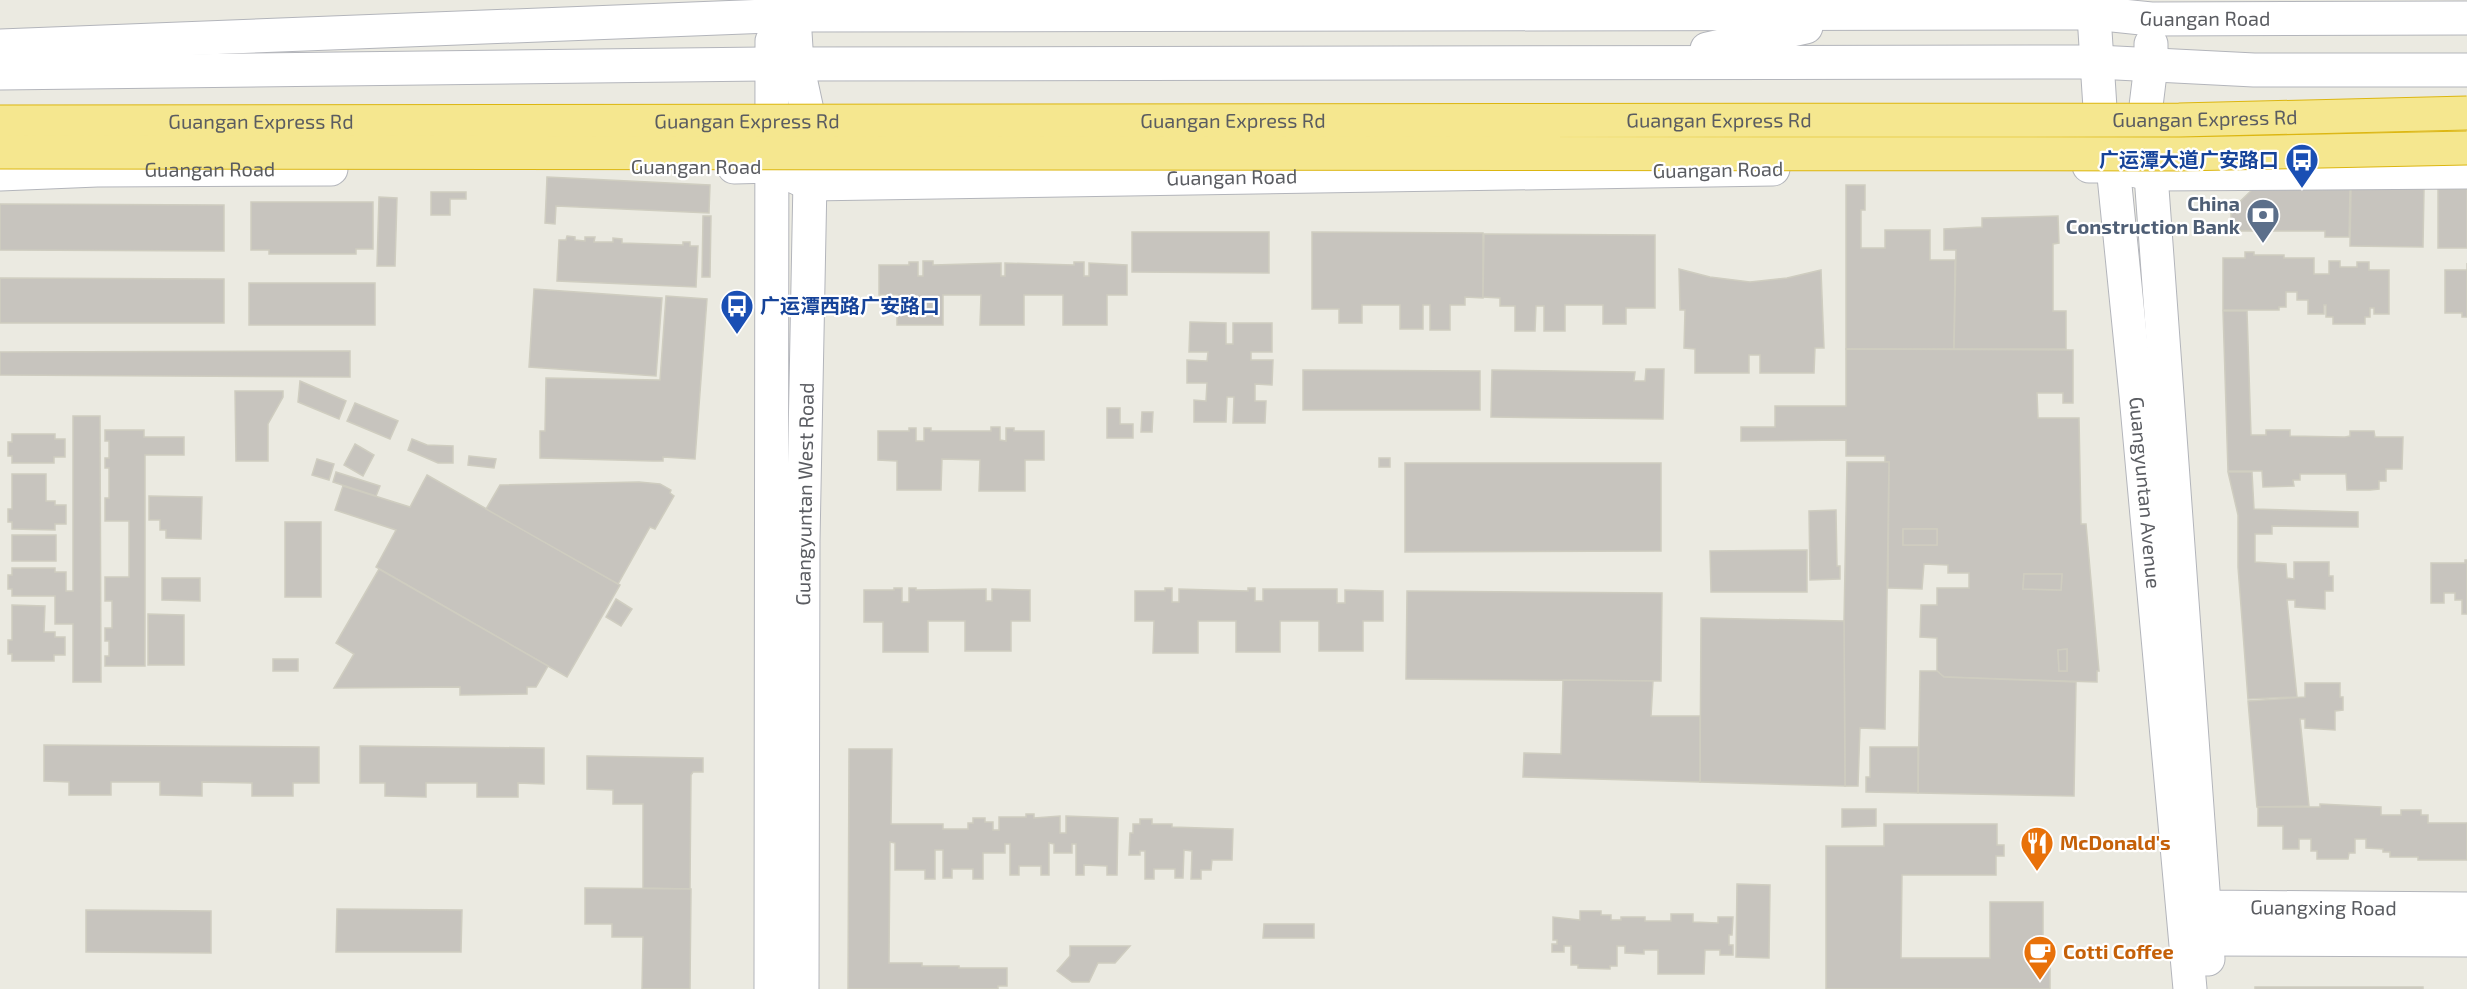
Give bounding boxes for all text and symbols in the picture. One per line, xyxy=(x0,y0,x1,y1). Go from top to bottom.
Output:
street label: Guangan Road xyxy=(2139,5,2271,30)
street label: Guangan Express Rd xyxy=(2112,104,2298,131)
street label: Guangan Express Rd xyxy=(1626,107,1812,132)
street label: Guangan Express Rd xyxy=(654,108,840,132)
street label: Guangan Express Rd xyxy=(1140,108,1326,132)
street label: Guangan Express Rd xyxy=(168,109,354,133)
bus stop icon: 广运潭大道广安路口 xyxy=(2284,142,2320,189)
place label: 广运潭大道广安路口 xyxy=(2099,147,2279,171)
street label: Guangan Road xyxy=(631,154,761,178)
street label: Guangan Road xyxy=(144,156,275,181)
street label: Guangan Road xyxy=(1652,156,1784,182)
street label: Guangan Road xyxy=(1166,163,1297,189)
place label: China Construction Bank xyxy=(2066,191,2241,238)
bank icon: China Construction Bank xyxy=(2245,197,2281,244)
bus stop icon: 广运潭西路广安路口 xyxy=(719,288,755,335)
place label: 广运潭西路广安路口 xyxy=(760,293,940,317)
street label: Guangyuntan West Road xyxy=(790,382,818,606)
street label: Guangyuntan Avenue xyxy=(2125,396,2167,590)
restaurant icon: McDonald's xyxy=(2019,825,2055,872)
place label: McDonald's xyxy=(2060,830,2171,854)
street label: Guangxing Road xyxy=(2250,894,2397,919)
cafe icon: Cotti Coffee xyxy=(2022,934,2058,981)
place label: Cotti Coffee xyxy=(2063,939,2174,963)

